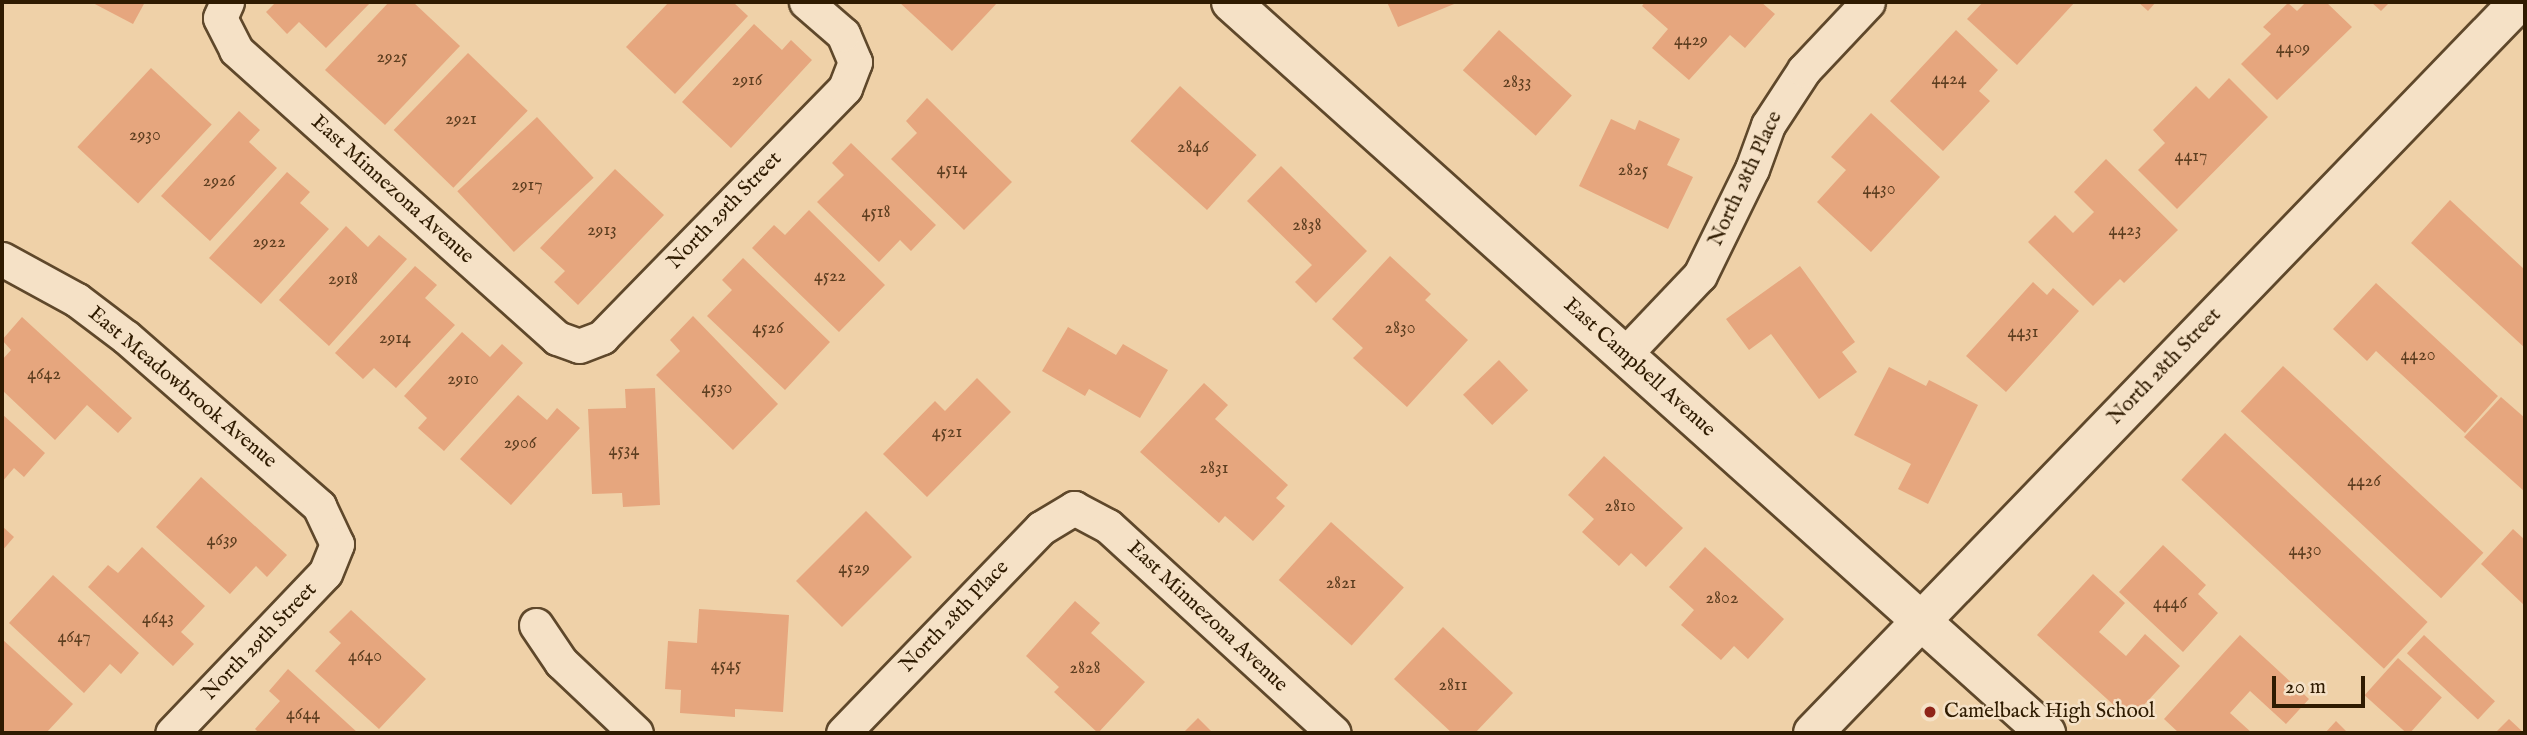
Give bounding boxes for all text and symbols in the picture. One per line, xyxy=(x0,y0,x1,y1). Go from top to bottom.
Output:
house number: 4429 xyxy=(1674,30,1708,52)
house number: 4409 xyxy=(2276,38,2310,60)
house number: 2925 xyxy=(376,47,408,69)
house number: 4424 xyxy=(1932,69,1966,91)
house number: 2916 xyxy=(732,70,762,92)
house number: 2833 xyxy=(1503,72,1531,94)
street label: North 28th Place xyxy=(1704,107,1788,251)
house number: 2921 xyxy=(445,109,477,131)
street label: East Minnezona Avenue xyxy=(305,110,479,270)
house number: 2930 xyxy=(129,125,161,147)
house number: 2846 xyxy=(1177,137,1209,159)
house number: 4417 xyxy=(2175,146,2207,168)
street label: North 29th Street xyxy=(663,147,787,275)
house number: 4514 xyxy=(937,159,967,181)
house number: 2825 xyxy=(1618,160,1648,182)
house number: 2926 xyxy=(203,171,235,193)
house number: 2917 xyxy=(511,175,543,197)
house number: 4430 xyxy=(1862,179,1896,201)
house number: 4518 xyxy=(861,202,891,224)
house number: 2838 xyxy=(1292,215,1322,237)
house number: 2913 xyxy=(587,220,617,242)
house number: 4423 xyxy=(2109,220,2141,242)
house number: 2922 xyxy=(252,232,286,254)
house number: 4522 xyxy=(814,266,846,288)
house number: 2918 xyxy=(328,269,358,291)
street label: East Campbell Avenue xyxy=(1558,293,1720,443)
street label: East Meadowbrook Avenue xyxy=(83,302,281,474)
street label: North 28th Street xyxy=(2103,303,2227,431)
house number: 4526 xyxy=(752,318,784,340)
house number: 2830 xyxy=(1384,318,1416,340)
house number: 4431 xyxy=(2007,322,2039,344)
house number: 2914 xyxy=(379,328,411,350)
house number: 4420 xyxy=(2401,345,2435,367)
house number: 4642 xyxy=(27,364,61,386)
house number: 2910 xyxy=(447,369,479,391)
house number: 4530 xyxy=(702,378,732,400)
house number: 4521 xyxy=(932,422,962,444)
house number: 2906 xyxy=(504,433,536,455)
house number: 4534 xyxy=(609,440,639,462)
house number: 2831 xyxy=(1200,458,1228,480)
house number: 4426 xyxy=(2347,471,2381,493)
house number: 2810 xyxy=(1605,496,1635,518)
house number: 4639 xyxy=(207,530,237,552)
street label: East Minnezona Avenue xyxy=(1122,536,1292,698)
house number: 4430 xyxy=(2288,540,2322,562)
street label: North 28th Place xyxy=(895,556,1015,678)
house number: 4529 xyxy=(838,558,870,580)
house number: 2821 xyxy=(1326,573,1356,595)
street label: North 29th Street xyxy=(198,578,322,706)
house number: 2802 xyxy=(1706,588,1738,610)
house number: 4446 xyxy=(2153,593,2187,615)
house number: 4643 xyxy=(142,608,174,630)
house number: 4647 xyxy=(57,627,91,649)
house number: 4640 xyxy=(348,646,382,668)
house number: 4545 xyxy=(711,655,741,677)
house number: 2828 xyxy=(1069,658,1101,680)
scale bar xyxy=(2275,662,2368,706)
text: 20 m xyxy=(2285,674,2326,701)
house number: 2811 xyxy=(1439,675,1467,697)
place label: Camelback High School xyxy=(1944,699,2155,725)
house number: 4644 xyxy=(286,704,320,726)
marker: Camelback High School xyxy=(1922,704,1938,720)

